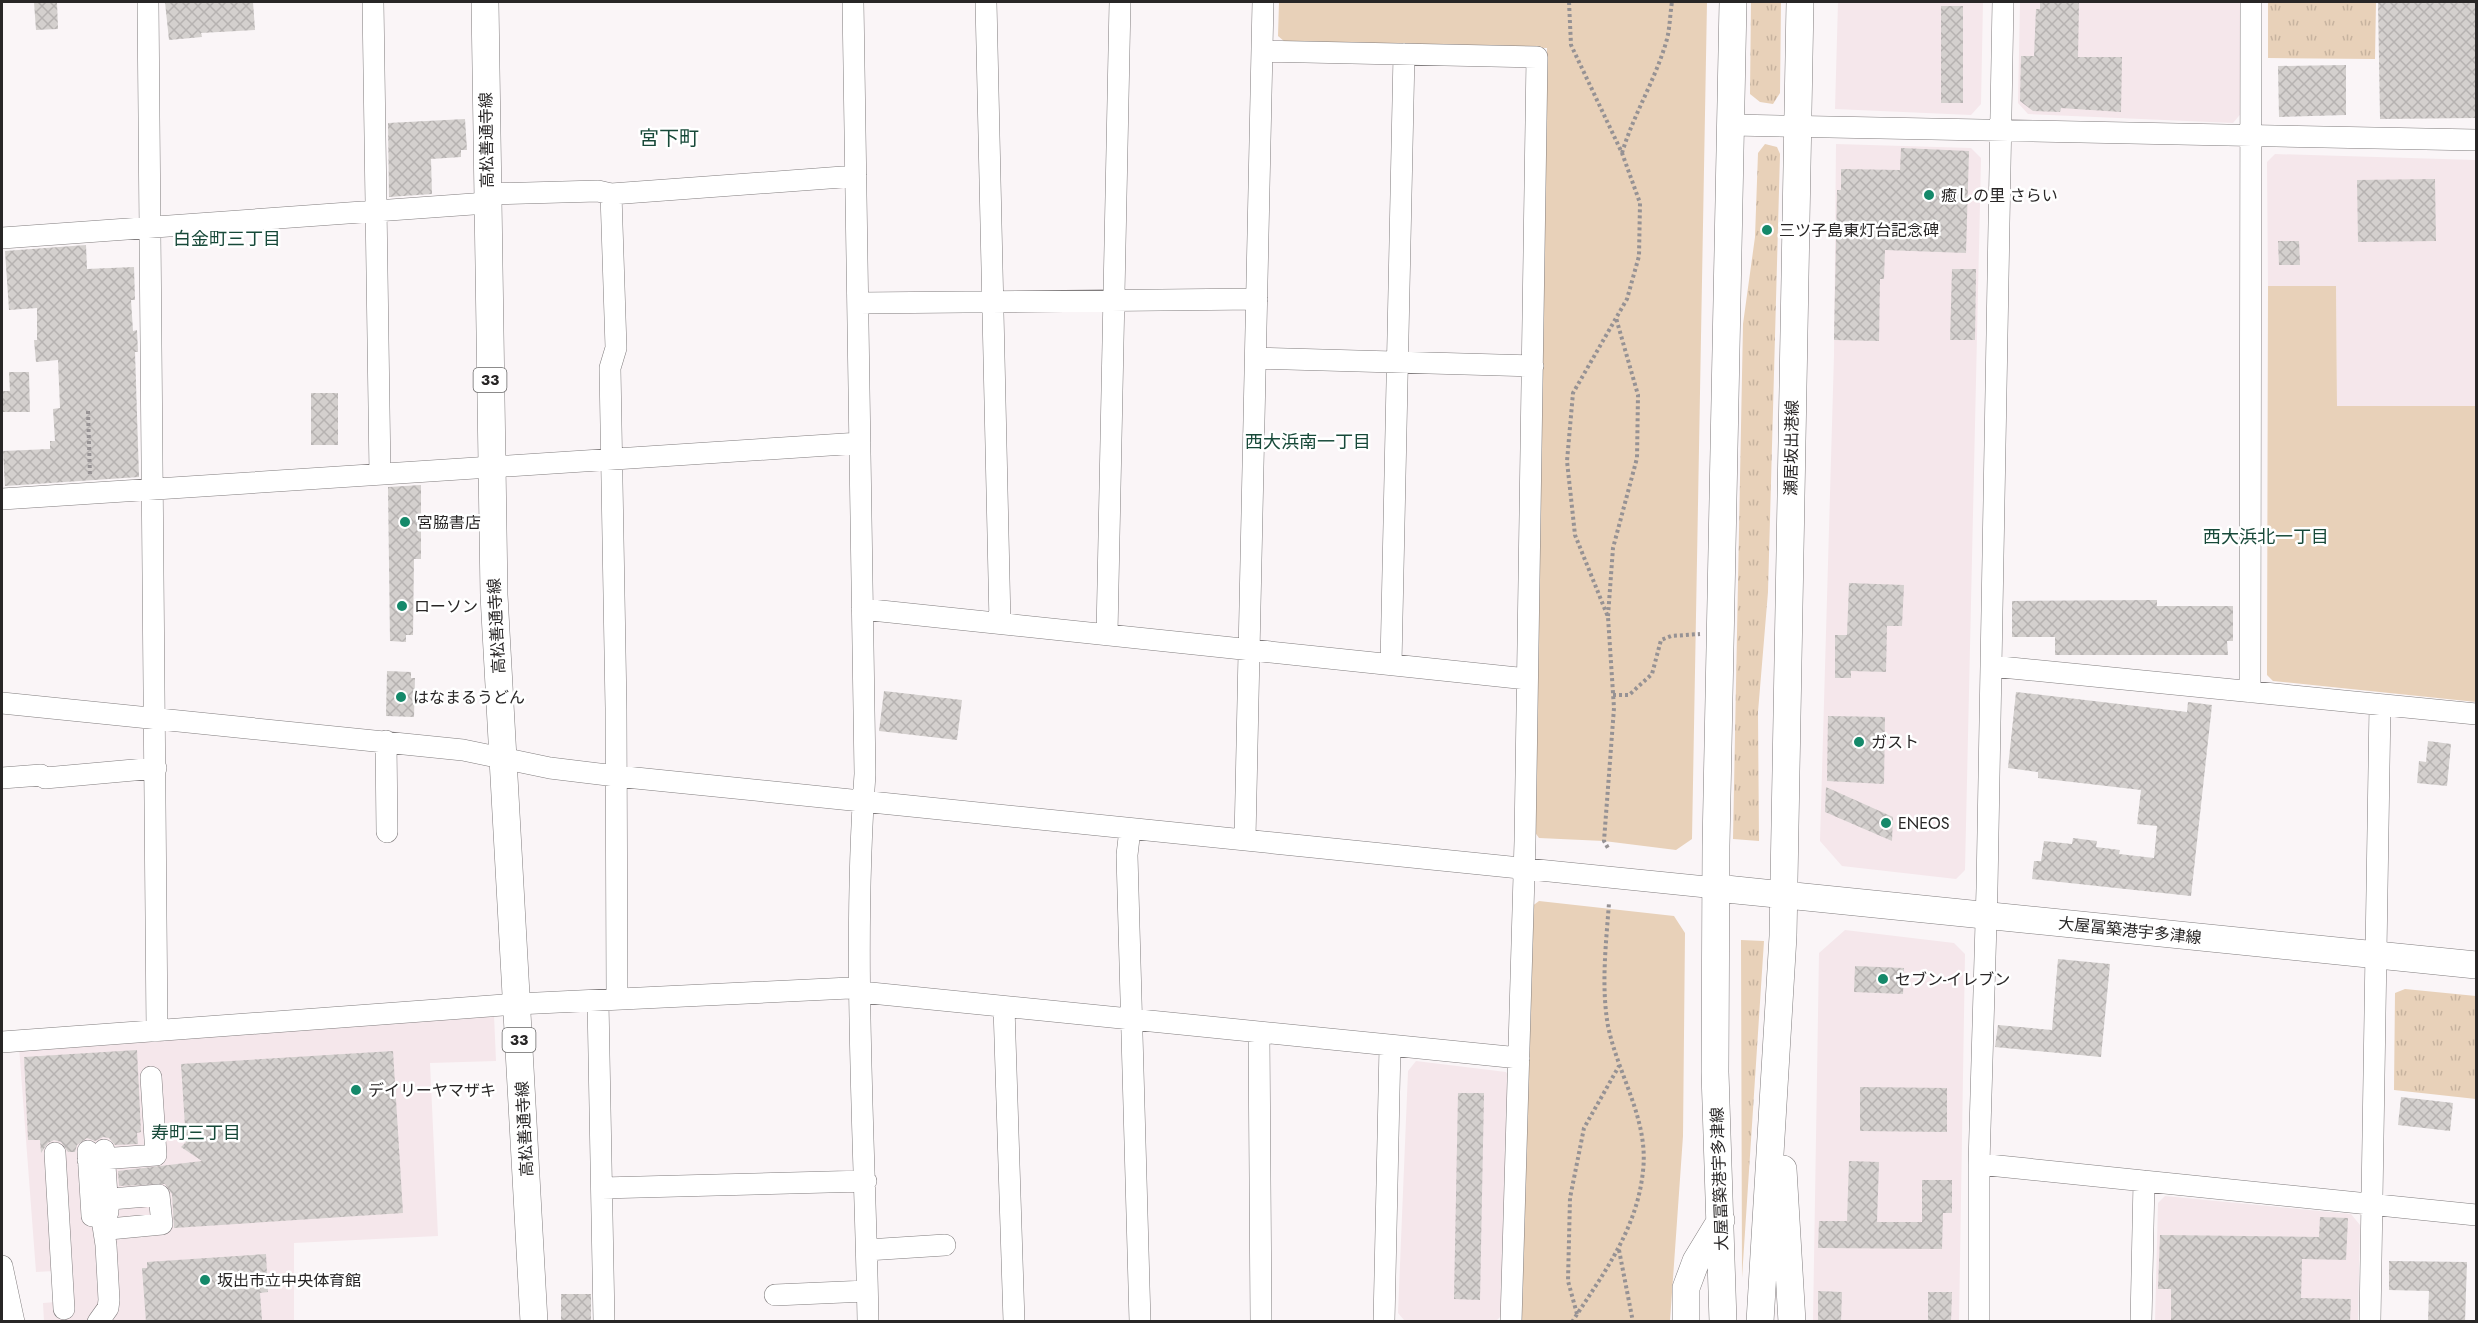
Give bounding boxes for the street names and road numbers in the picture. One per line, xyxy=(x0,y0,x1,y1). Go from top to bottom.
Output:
street label: 高松善通寺線 xyxy=(474,92,499,188)
road number: 33 xyxy=(474,368,506,392)
street label: 瀬居坂出港線 xyxy=(1779,400,1804,496)
street label: 高松善通寺線 xyxy=(483,577,510,675)
street label: 大屋冨築港宇多津線 xyxy=(2057,912,2203,949)
road number: 33 xyxy=(502,1028,536,1052)
street label: 高松善通寺線 xyxy=(511,1080,538,1178)
street label: 大屋冨築港宇多津線 xyxy=(1705,1107,1734,1251)

